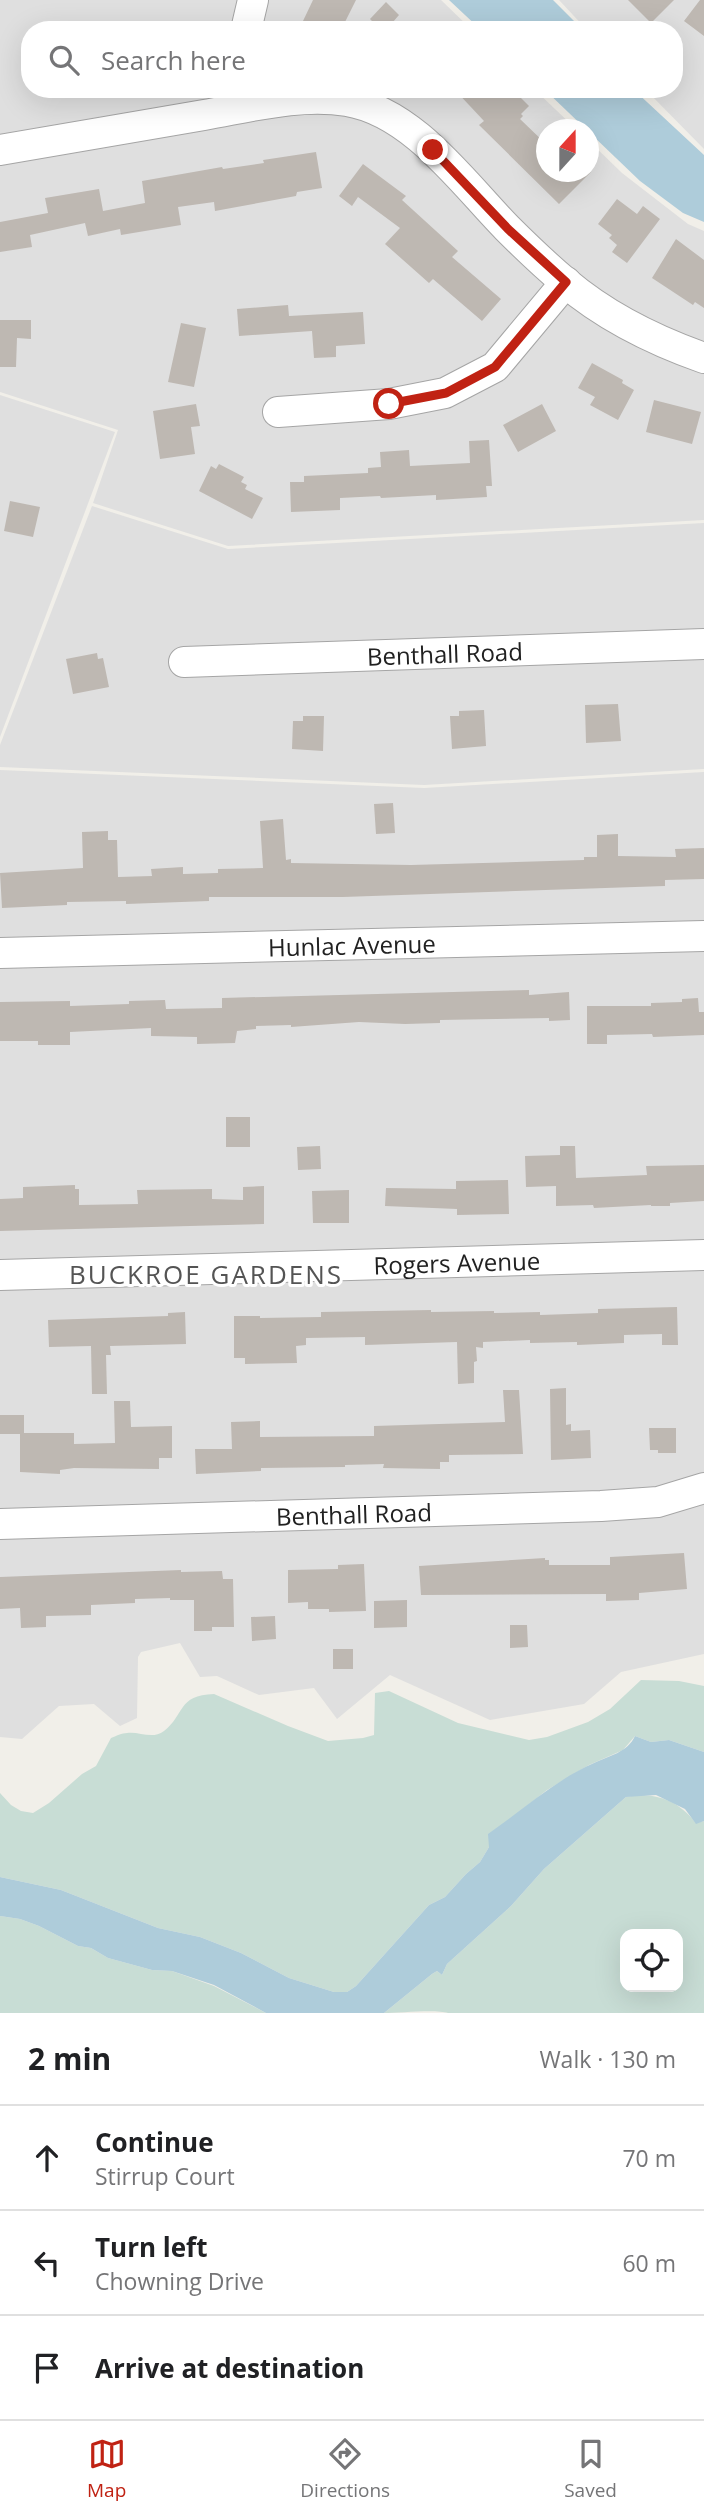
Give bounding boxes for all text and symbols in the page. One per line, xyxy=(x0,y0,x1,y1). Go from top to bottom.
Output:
search box xyxy=(21,21,683,98)
icon: search xyxy=(45,41,83,79)
text: Search here xyxy=(101,42,246,78)
north arrow xyxy=(536,119,599,182)
route end xyxy=(417,134,448,165)
route start xyxy=(373,388,404,419)
street label: Benthall Road xyxy=(366,634,523,672)
street label: Hunlac Avenue xyxy=(268,926,436,963)
street label: Rogers Avenue xyxy=(373,1243,541,1281)
district label: BUCKROE GARDENS xyxy=(69,1256,343,1292)
street label: Benthall Road xyxy=(275,1495,432,1532)
map controls xyxy=(620,1929,683,1992)
button: locate xyxy=(620,1929,683,1992)
text: 2 min xyxy=(28,2038,111,2079)
text: Walk · 130 m xyxy=(539,2043,676,2075)
text: Continue xyxy=(95,2124,214,2160)
icon: ahead xyxy=(28,2139,66,2177)
text: 70 m xyxy=(622,2142,676,2174)
text: Stirrup Court xyxy=(95,2160,235,2192)
text: Turn left xyxy=(95,2229,207,2265)
icon: left xyxy=(28,2244,66,2282)
text: 60 m xyxy=(622,2247,676,2279)
text: Chowning Drive xyxy=(95,2265,264,2297)
icon: arrive xyxy=(28,2349,66,2387)
text: Arrive at destination xyxy=(95,2350,364,2386)
tab: Map xyxy=(87,2435,126,2503)
tab: Directions xyxy=(300,2435,390,2503)
tab: Saved xyxy=(564,2435,617,2503)

